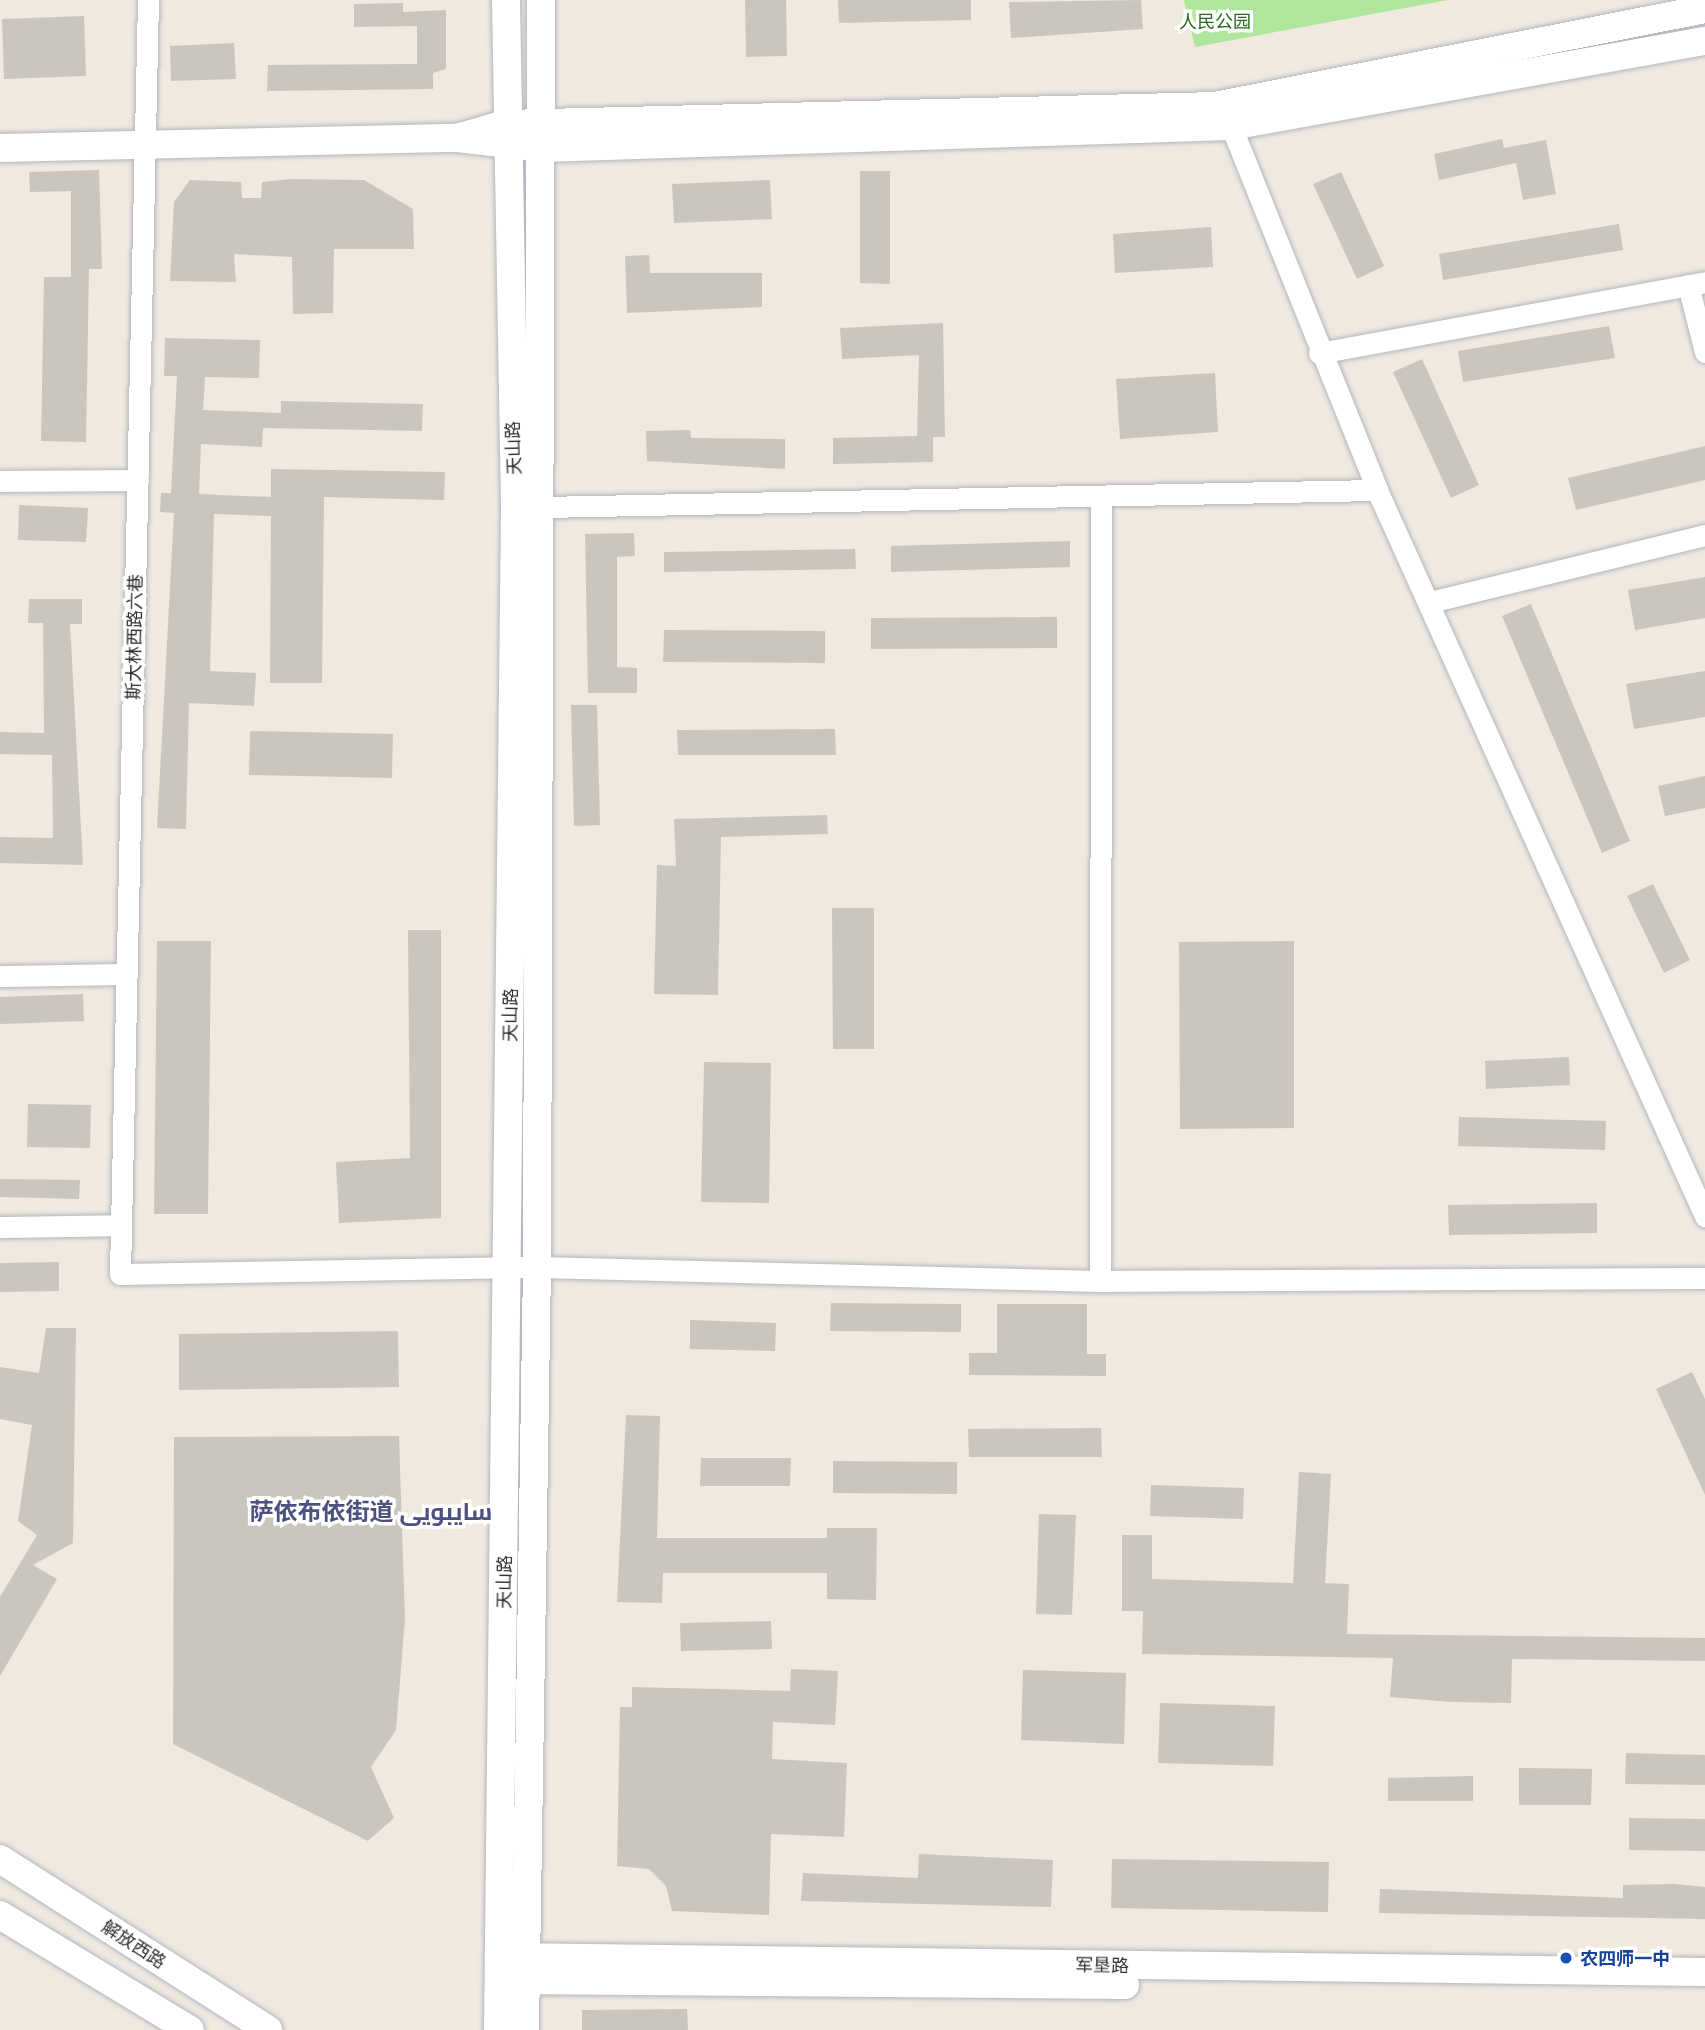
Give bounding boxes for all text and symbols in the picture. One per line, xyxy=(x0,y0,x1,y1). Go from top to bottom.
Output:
park label: 人民公园 xyxy=(1179,10,1251,32)
street label: 天山路 xyxy=(501,421,525,475)
street label: 斯大林西路六巷 xyxy=(122,574,146,700)
street label: 天山路 xyxy=(499,988,521,1042)
district label: 萨依布依街道 سايبويى xyxy=(250,1497,492,1525)
street label: 天山路 xyxy=(493,1555,515,1609)
street label: 解放西路 xyxy=(98,1915,170,1973)
place label: 农四师一中 xyxy=(1580,1947,1670,1969)
marker: 农四师一中 xyxy=(1558,1950,1574,1966)
street label: 军垦路 xyxy=(1075,1954,1129,1976)

